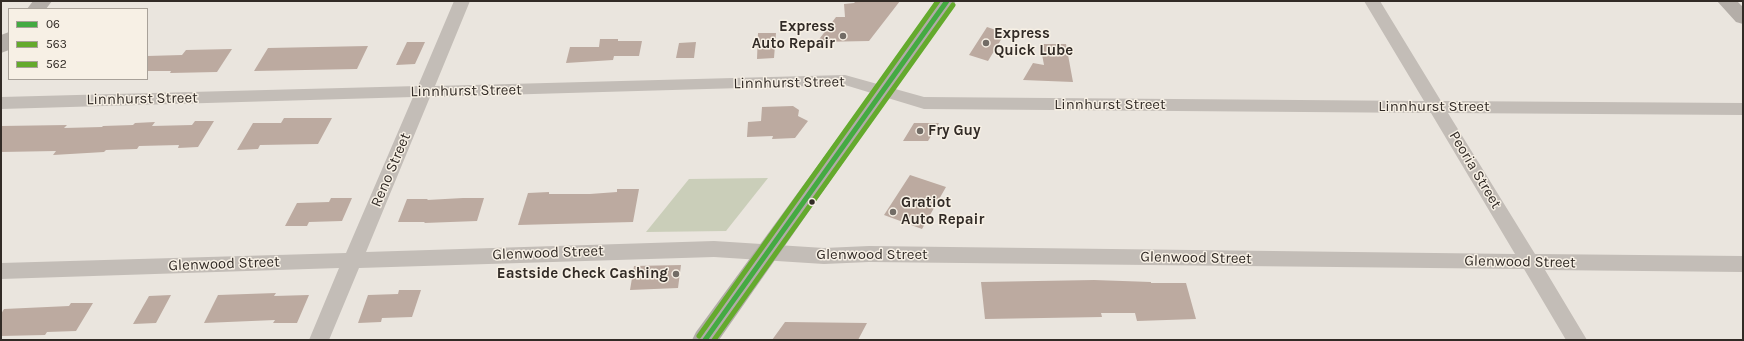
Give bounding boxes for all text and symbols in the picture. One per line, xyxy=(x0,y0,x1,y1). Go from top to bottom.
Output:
legend xyxy=(8,8,148,80)
text: 06 xyxy=(46,17,60,31)
place label: Express Auto Repair xyxy=(752,18,835,53)
place label: Express Quick Lube xyxy=(994,25,1073,60)
marker: Express Auto Repair xyxy=(838,31,848,41)
text: 563 xyxy=(46,37,67,51)
marker: Express Quick Lube xyxy=(981,38,991,48)
text: 562 xyxy=(46,57,67,71)
street label: Linnhurst Street xyxy=(733,73,845,93)
street label: Linnhurst Street xyxy=(410,81,522,101)
street label: Linnhurst Street xyxy=(86,89,198,109)
street label: Linnhurst Street xyxy=(1054,96,1166,114)
street label: Linnhurst Street xyxy=(1378,98,1490,116)
place label: Fry Guy xyxy=(928,122,981,140)
marker: Fry Guy xyxy=(915,126,925,136)
street label: Peoria Street xyxy=(1445,128,1505,212)
street label: Reno Street xyxy=(367,130,415,210)
place label: Gratiot Auto Repair xyxy=(901,194,984,229)
unlabelled marker xyxy=(807,197,817,207)
marker: Gratiot Auto Repair xyxy=(888,207,898,217)
street label: Glenwood Street xyxy=(492,242,604,264)
street label: Glenwood Street xyxy=(816,246,928,264)
street label: Glenwood Street xyxy=(1140,248,1252,268)
street label: Glenwood Street xyxy=(1464,252,1576,272)
street label: Glenwood Street xyxy=(168,253,280,275)
place label: Eastside Check Cashing xyxy=(497,265,668,283)
marker: Eastside Check Cashing xyxy=(671,269,681,279)

